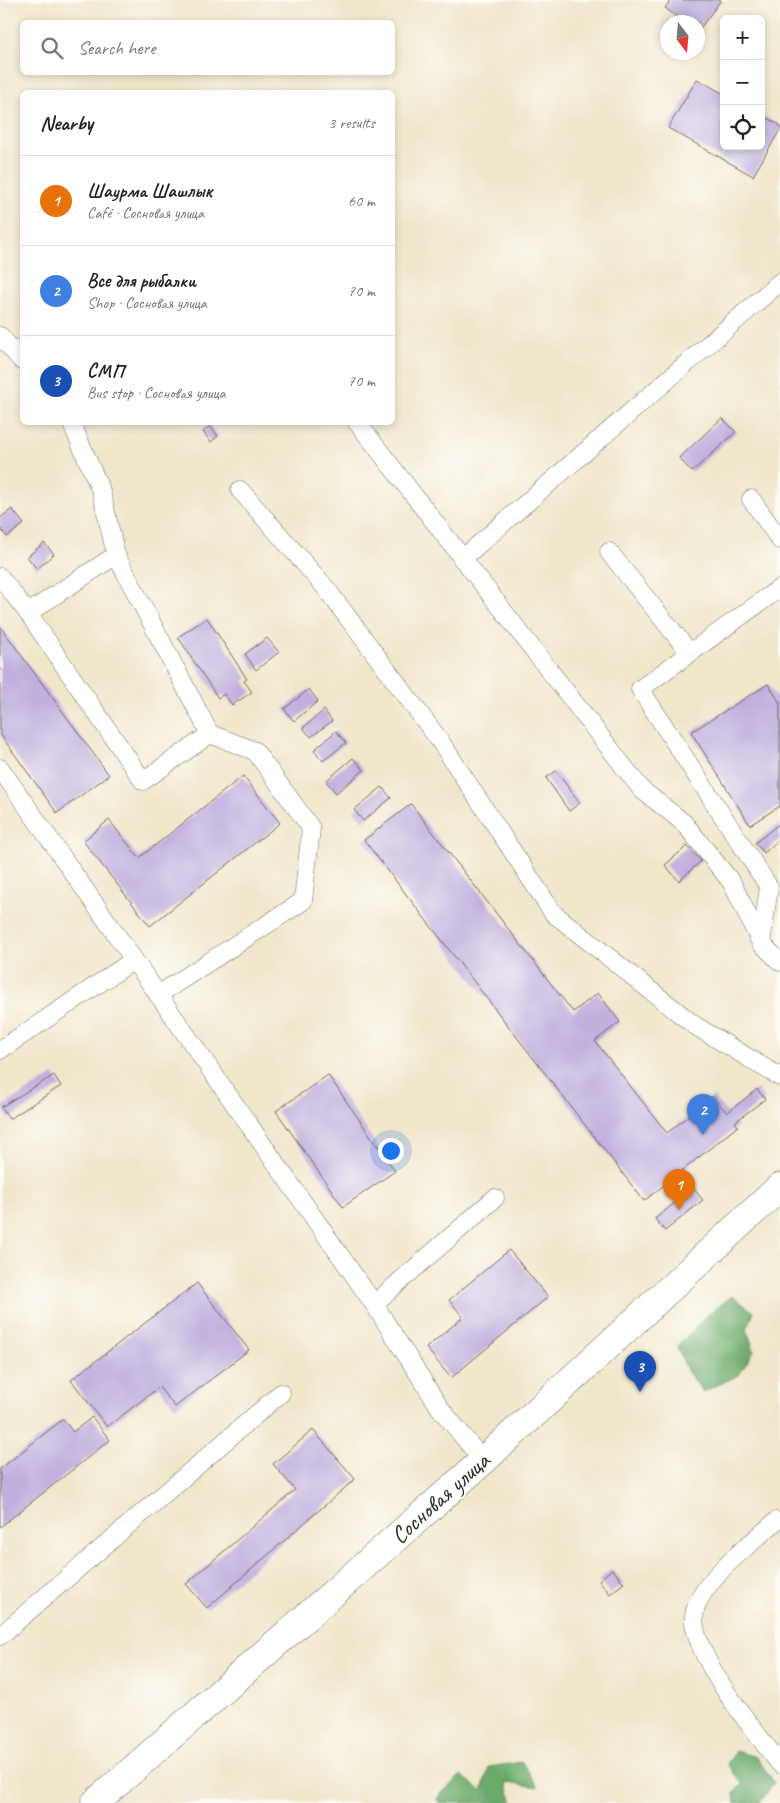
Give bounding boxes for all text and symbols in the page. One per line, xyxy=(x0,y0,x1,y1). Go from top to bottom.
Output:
north arrow xyxy=(660,15,705,60)
map controls xyxy=(720,15,765,150)
button: + xyxy=(720,15,765,60)
search box xyxy=(20,20,395,75)
icon: search xyxy=(38,34,66,62)
text: Search here xyxy=(78,36,155,60)
button: − xyxy=(720,60,765,105)
button: locate xyxy=(720,105,765,150)
text: Nearby xyxy=(40,110,93,136)
text: 3 results xyxy=(328,113,375,133)
text: Шаурма Шашлык xyxy=(87,179,212,203)
text: 1 xyxy=(52,191,60,211)
text: 60 m xyxy=(348,191,375,211)
text: Café · Сосновая улица xyxy=(87,203,204,223)
text: Все для рыбалки xyxy=(87,269,196,293)
text: 2 xyxy=(52,281,60,301)
text: 70 m xyxy=(348,281,375,301)
text: Shop · Сосновая улица xyxy=(87,293,207,313)
text: СМП xyxy=(87,359,124,383)
text: 3 xyxy=(52,371,60,391)
text: 70 m xyxy=(348,371,375,391)
text: Bus stop · Сосновая улица xyxy=(87,383,226,403)
pin: 2 xyxy=(687,1094,719,1135)
your location xyxy=(378,1138,404,1164)
pin: 1 xyxy=(663,1169,695,1210)
pin: 3 xyxy=(624,1351,656,1392)
street label: Сосновая улица xyxy=(384,1445,497,1550)

